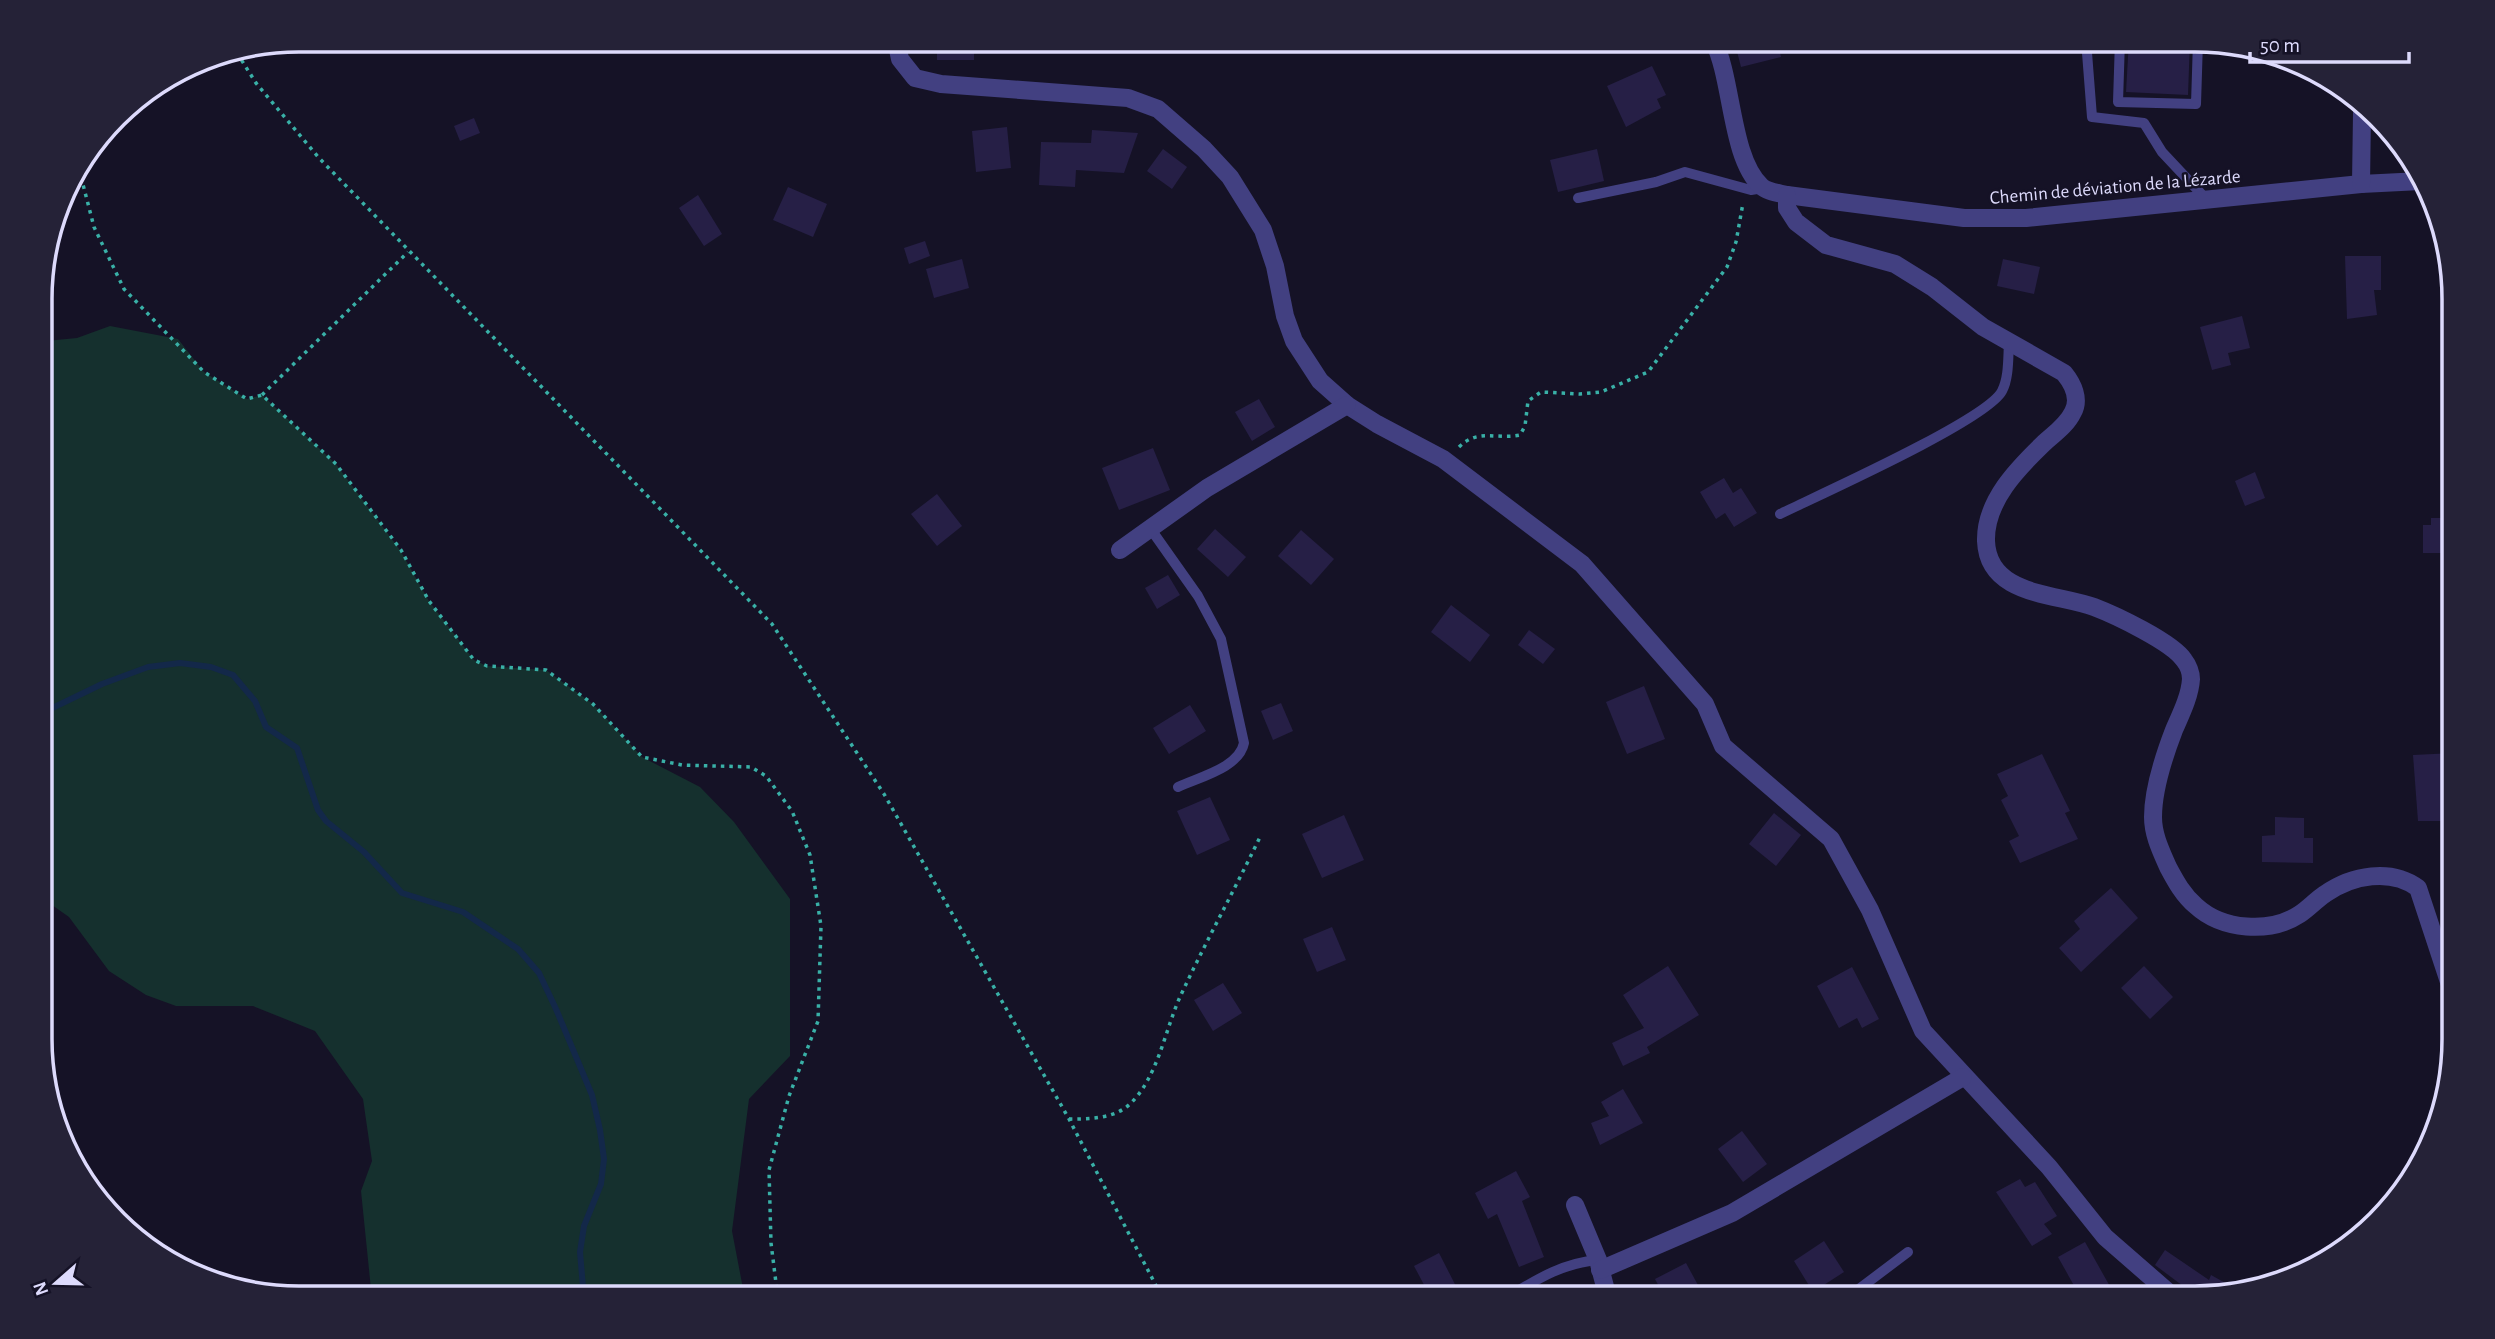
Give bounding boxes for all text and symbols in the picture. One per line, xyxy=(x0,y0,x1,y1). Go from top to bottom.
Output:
scale bar xyxy=(2250,21,2409,65)
text: 50 m xyxy=(2260,35,2300,56)
street label: Chemin de déviation de la Lézarde xyxy=(1989,167,2241,208)
north arrow xyxy=(21,1248,91,1318)
text: N xyxy=(30,1279,53,1298)

